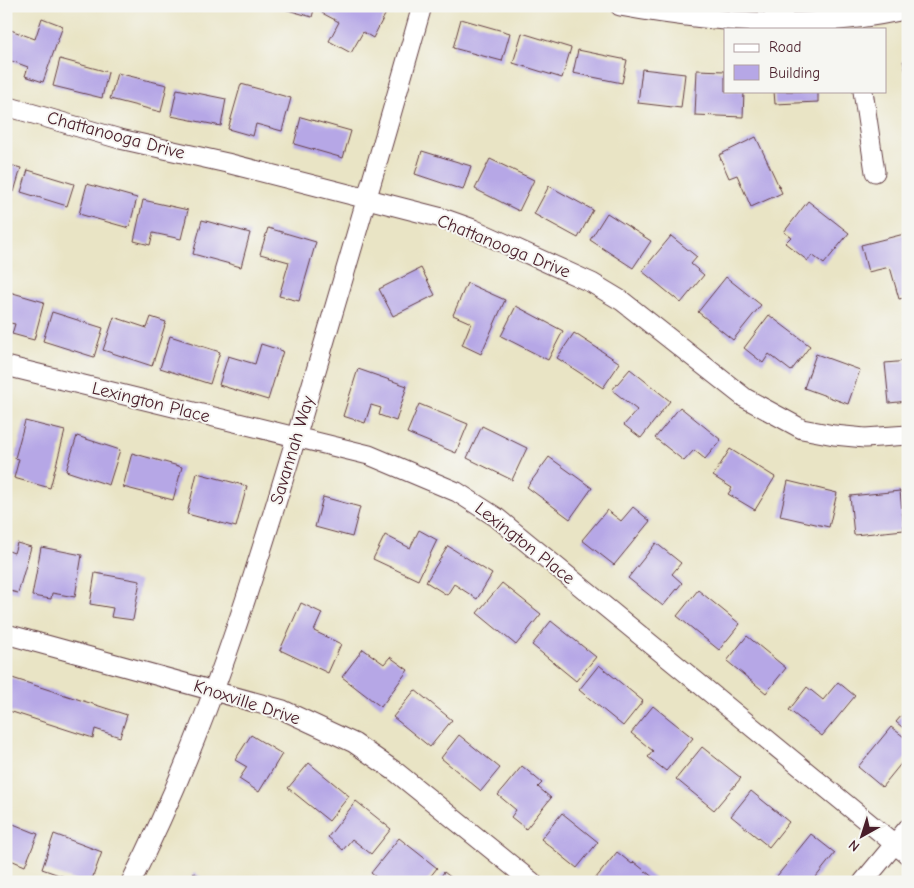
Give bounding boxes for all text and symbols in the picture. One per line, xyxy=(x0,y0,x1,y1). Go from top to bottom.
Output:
legend xyxy=(724,28,886,92)
text: Road xyxy=(769,38,801,56)
text: Building xyxy=(769,64,820,82)
street label: Chattanooga Drive xyxy=(45,107,187,164)
street label: Chattanooga Drive xyxy=(434,210,573,283)
street label: Lexington Place xyxy=(90,378,212,427)
street label: Savannah Way xyxy=(266,392,319,507)
street label: Lexington Place xyxy=(471,498,579,589)
street label: Knoxville Drive xyxy=(191,675,303,730)
north arrow xyxy=(836,810,886,860)
text: N xyxy=(845,836,863,855)

